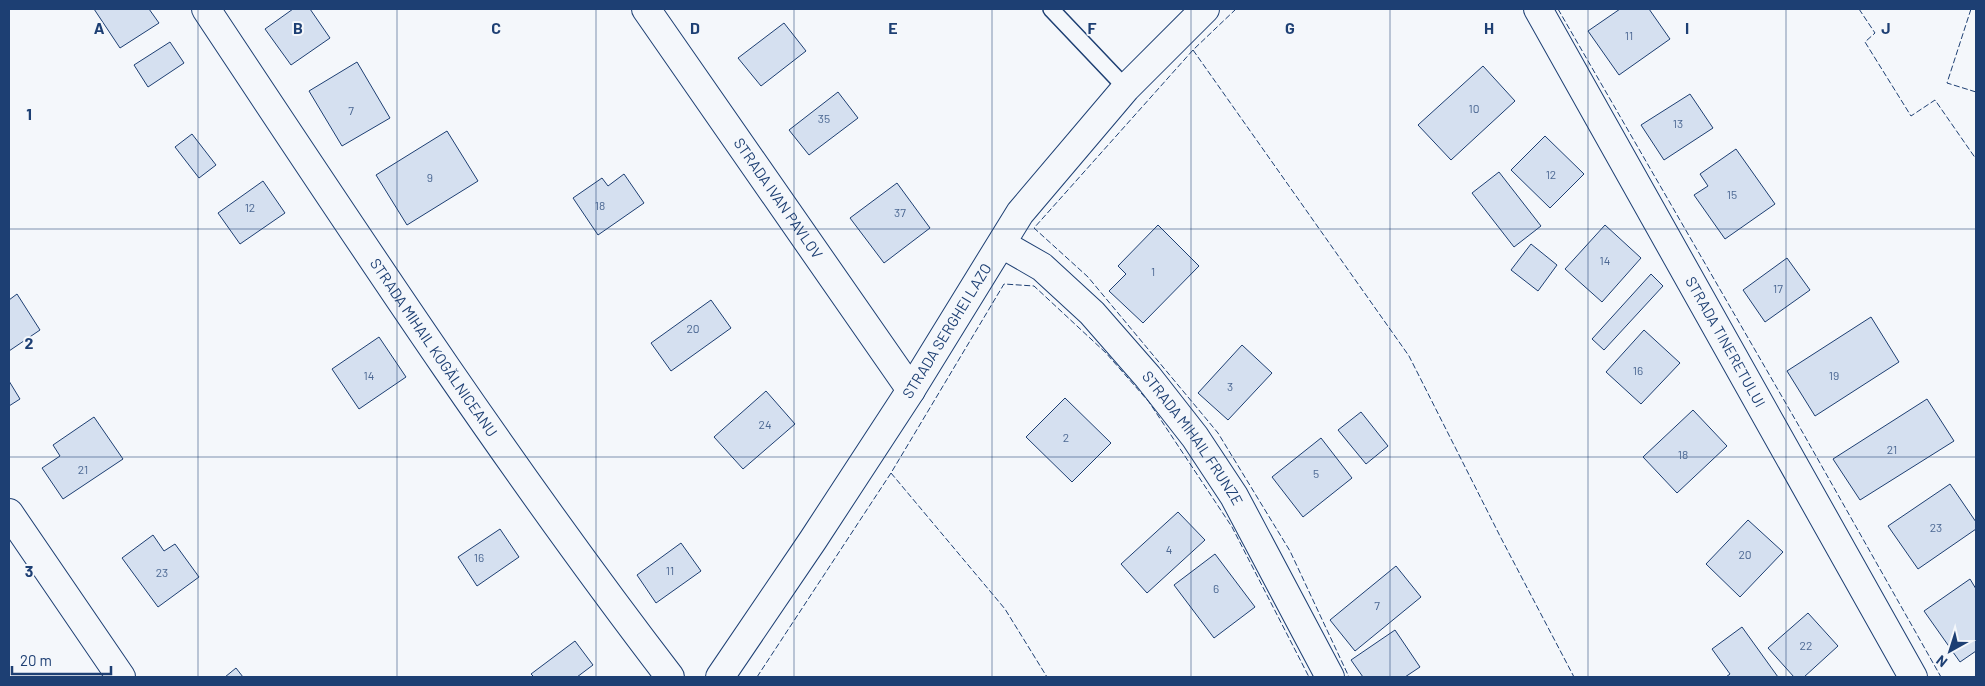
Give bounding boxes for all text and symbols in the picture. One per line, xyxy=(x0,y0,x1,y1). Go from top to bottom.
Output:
text: A xyxy=(94,18,105,37)
text: B xyxy=(293,18,303,37)
text: C xyxy=(491,18,501,37)
text: D xyxy=(690,18,700,37)
text: E xyxy=(888,18,898,37)
text: F xyxy=(1088,18,1097,37)
text: G xyxy=(1285,18,1295,37)
text: H xyxy=(1484,18,1494,37)
text: I xyxy=(1685,18,1689,37)
text: J xyxy=(1881,18,1891,37)
house number: 11 xyxy=(1625,28,1633,42)
house number: 10 xyxy=(1469,101,1479,115)
house number: 7 xyxy=(348,103,354,117)
text: 1 xyxy=(26,104,32,123)
house number: 35 xyxy=(818,111,830,125)
house number: 13 xyxy=(1673,116,1683,130)
street label: STRADA IVAN PAVLOV xyxy=(731,134,827,262)
house number: 12 xyxy=(1546,167,1556,181)
house number: 9 xyxy=(427,170,433,184)
house number: 15 xyxy=(1727,187,1737,201)
house number: 18 xyxy=(595,198,605,212)
house number: 12 xyxy=(245,200,255,214)
house number: 37 xyxy=(894,205,906,219)
house number: 14 xyxy=(1600,253,1610,267)
street label: STRADA MIHAIL KOGĂLNICEANU xyxy=(367,255,502,440)
street label: STRADA SERGHEI LAZO xyxy=(898,260,995,401)
house number: 1 xyxy=(1151,264,1155,278)
street label: STRADA TINERETULUI xyxy=(1682,273,1770,410)
house number: 17 xyxy=(1773,281,1783,295)
house number: 20 xyxy=(686,321,700,335)
text: 2 xyxy=(25,333,34,352)
house number: 16 xyxy=(1633,363,1643,377)
street label: STRADA MIHAIL FRUNZE xyxy=(1139,367,1247,508)
house number: 14 xyxy=(364,368,374,382)
house number: 19 xyxy=(1829,368,1839,382)
house number: 3 xyxy=(1227,379,1233,393)
house number: 24 xyxy=(758,417,772,431)
house number: 2 xyxy=(1063,430,1069,444)
house number: 21 xyxy=(1887,442,1897,456)
house number: 18 xyxy=(1678,447,1688,461)
house number: 21 xyxy=(78,462,88,476)
house number: 5 xyxy=(1313,466,1319,480)
house number: 23 xyxy=(1930,520,1942,534)
house number: 4 xyxy=(1166,542,1172,556)
house number: 20 xyxy=(1738,547,1752,561)
house number: 16 xyxy=(474,550,484,564)
text: 3 xyxy=(25,561,33,580)
house number: 11 xyxy=(666,563,674,577)
house number: 23 xyxy=(156,565,168,579)
house number: 6 xyxy=(1213,581,1219,595)
house number: 7 xyxy=(1374,598,1380,612)
north arrow xyxy=(1925,626,1975,676)
house number: 22 xyxy=(1800,638,1812,652)
scale bar xyxy=(12,644,111,676)
text: 20 m xyxy=(20,651,52,669)
text: N xyxy=(1933,652,1950,671)

